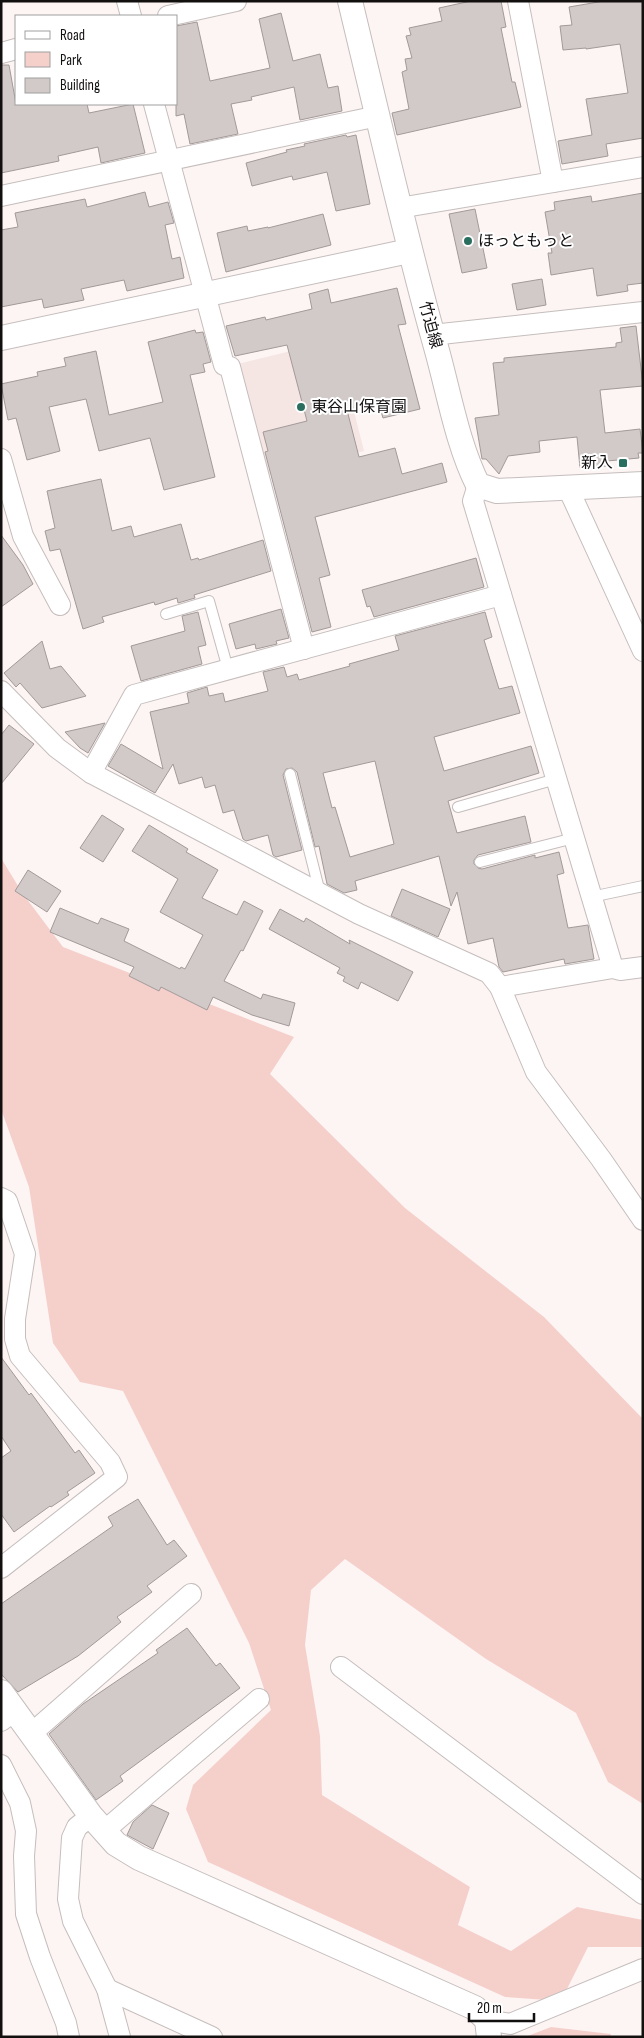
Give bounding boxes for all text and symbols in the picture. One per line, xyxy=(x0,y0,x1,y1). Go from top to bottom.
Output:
legend xyxy=(15,15,178,105)
text: Road xyxy=(60,26,85,45)
text: Park xyxy=(60,51,82,70)
text: Building xyxy=(60,76,100,95)
place label: ほっともっと xyxy=(478,232,574,251)
marker: ほっともっと xyxy=(462,235,474,247)
street label: 竹迫線 xyxy=(415,299,445,351)
place label: 東谷山保育園 xyxy=(311,398,407,417)
marker: 東谷山保育園 xyxy=(295,401,307,413)
place label: 新入 xyxy=(581,454,613,473)
marker: 新入 xyxy=(617,457,629,469)
scale bar xyxy=(469,1990,534,2022)
text: 20 m xyxy=(477,1999,502,2018)

